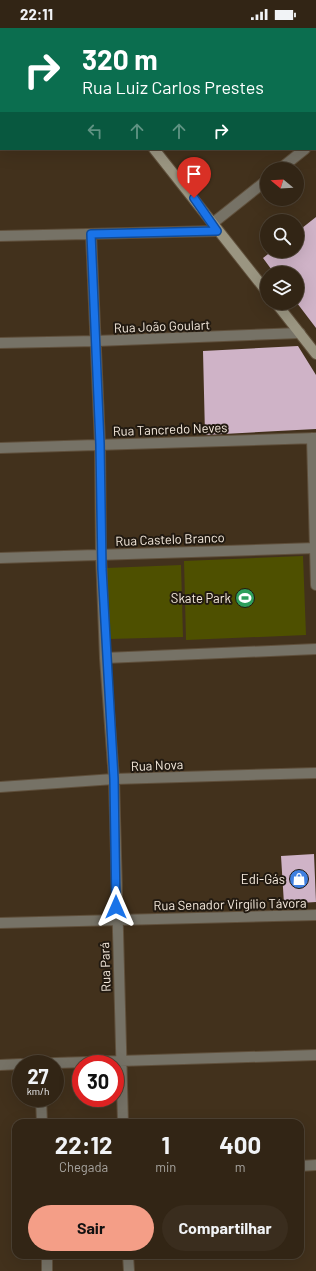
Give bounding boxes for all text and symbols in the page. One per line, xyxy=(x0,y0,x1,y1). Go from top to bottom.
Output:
text: 22:11 xyxy=(20,5,53,23)
text: 320 m xyxy=(82,42,158,76)
icon: right xyxy=(16,44,68,96)
text: Rua Luiz Carlos Prestes xyxy=(82,76,264,98)
icon: left xyxy=(84,120,106,142)
icon: ahead xyxy=(126,120,148,142)
icon: ahead xyxy=(168,120,190,142)
icon: right xyxy=(210,120,232,142)
pin xyxy=(177,157,211,198)
north arrow xyxy=(260,162,304,206)
map controls xyxy=(260,162,304,310)
icon: arrive xyxy=(183,163,205,185)
button: search xyxy=(260,214,304,258)
button: layers xyxy=(260,266,304,310)
street label: Rua João Goulart xyxy=(114,316,210,336)
street label: Rua Tancredo Neves xyxy=(112,419,228,439)
street label: Rua Castelo Branco xyxy=(115,529,225,549)
sports icon: Skate Park xyxy=(234,587,256,609)
place label: Skate Park xyxy=(171,590,231,606)
street label: Rua Nova xyxy=(131,756,183,774)
shop icon: Edi-Gás xyxy=(288,868,310,890)
place label: Edi-Gás xyxy=(241,871,285,887)
position arrow xyxy=(95,886,137,928)
street label: Rua Senador Virgílio Távora xyxy=(153,895,307,913)
street label: Rua Pará xyxy=(96,942,114,992)
speed limit sign: 30 xyxy=(72,1055,124,1107)
text: 27 xyxy=(27,1064,49,1088)
text: km/h xyxy=(27,1085,49,1097)
text: 22:12 xyxy=(55,1130,112,1159)
text: 1 xyxy=(162,1130,170,1159)
text: 400 xyxy=(219,1130,261,1159)
text: Chegada xyxy=(59,1159,108,1175)
text: min xyxy=(155,1159,176,1175)
text: m xyxy=(235,1159,246,1175)
button: Sair xyxy=(28,1205,154,1251)
button: Compartilhar xyxy=(162,1205,288,1251)

